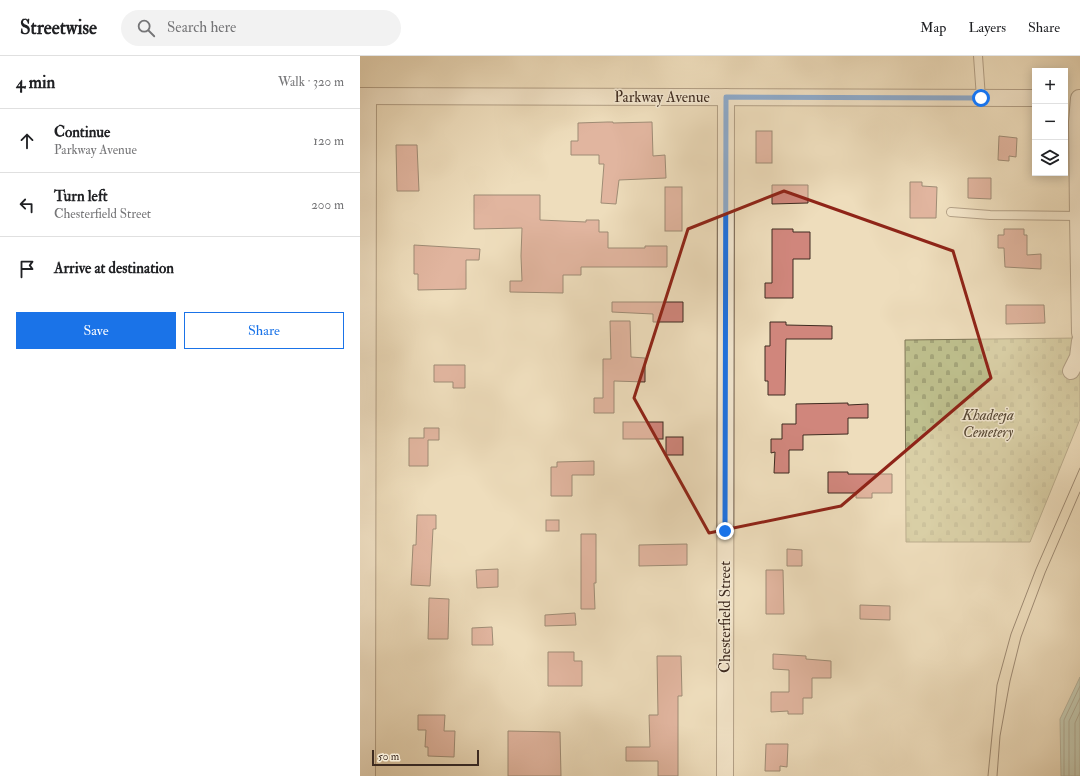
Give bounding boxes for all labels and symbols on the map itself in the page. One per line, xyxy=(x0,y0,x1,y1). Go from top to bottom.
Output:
street label: Parkway Avenue xyxy=(614,88,710,107)
route start xyxy=(972,89,990,107)
park label: Khadeeja Cemetery xyxy=(961,406,1014,442)
route end xyxy=(716,522,734,540)
street label: Chesterfield Street xyxy=(716,561,735,673)
scale bar xyxy=(372,748,479,767)

